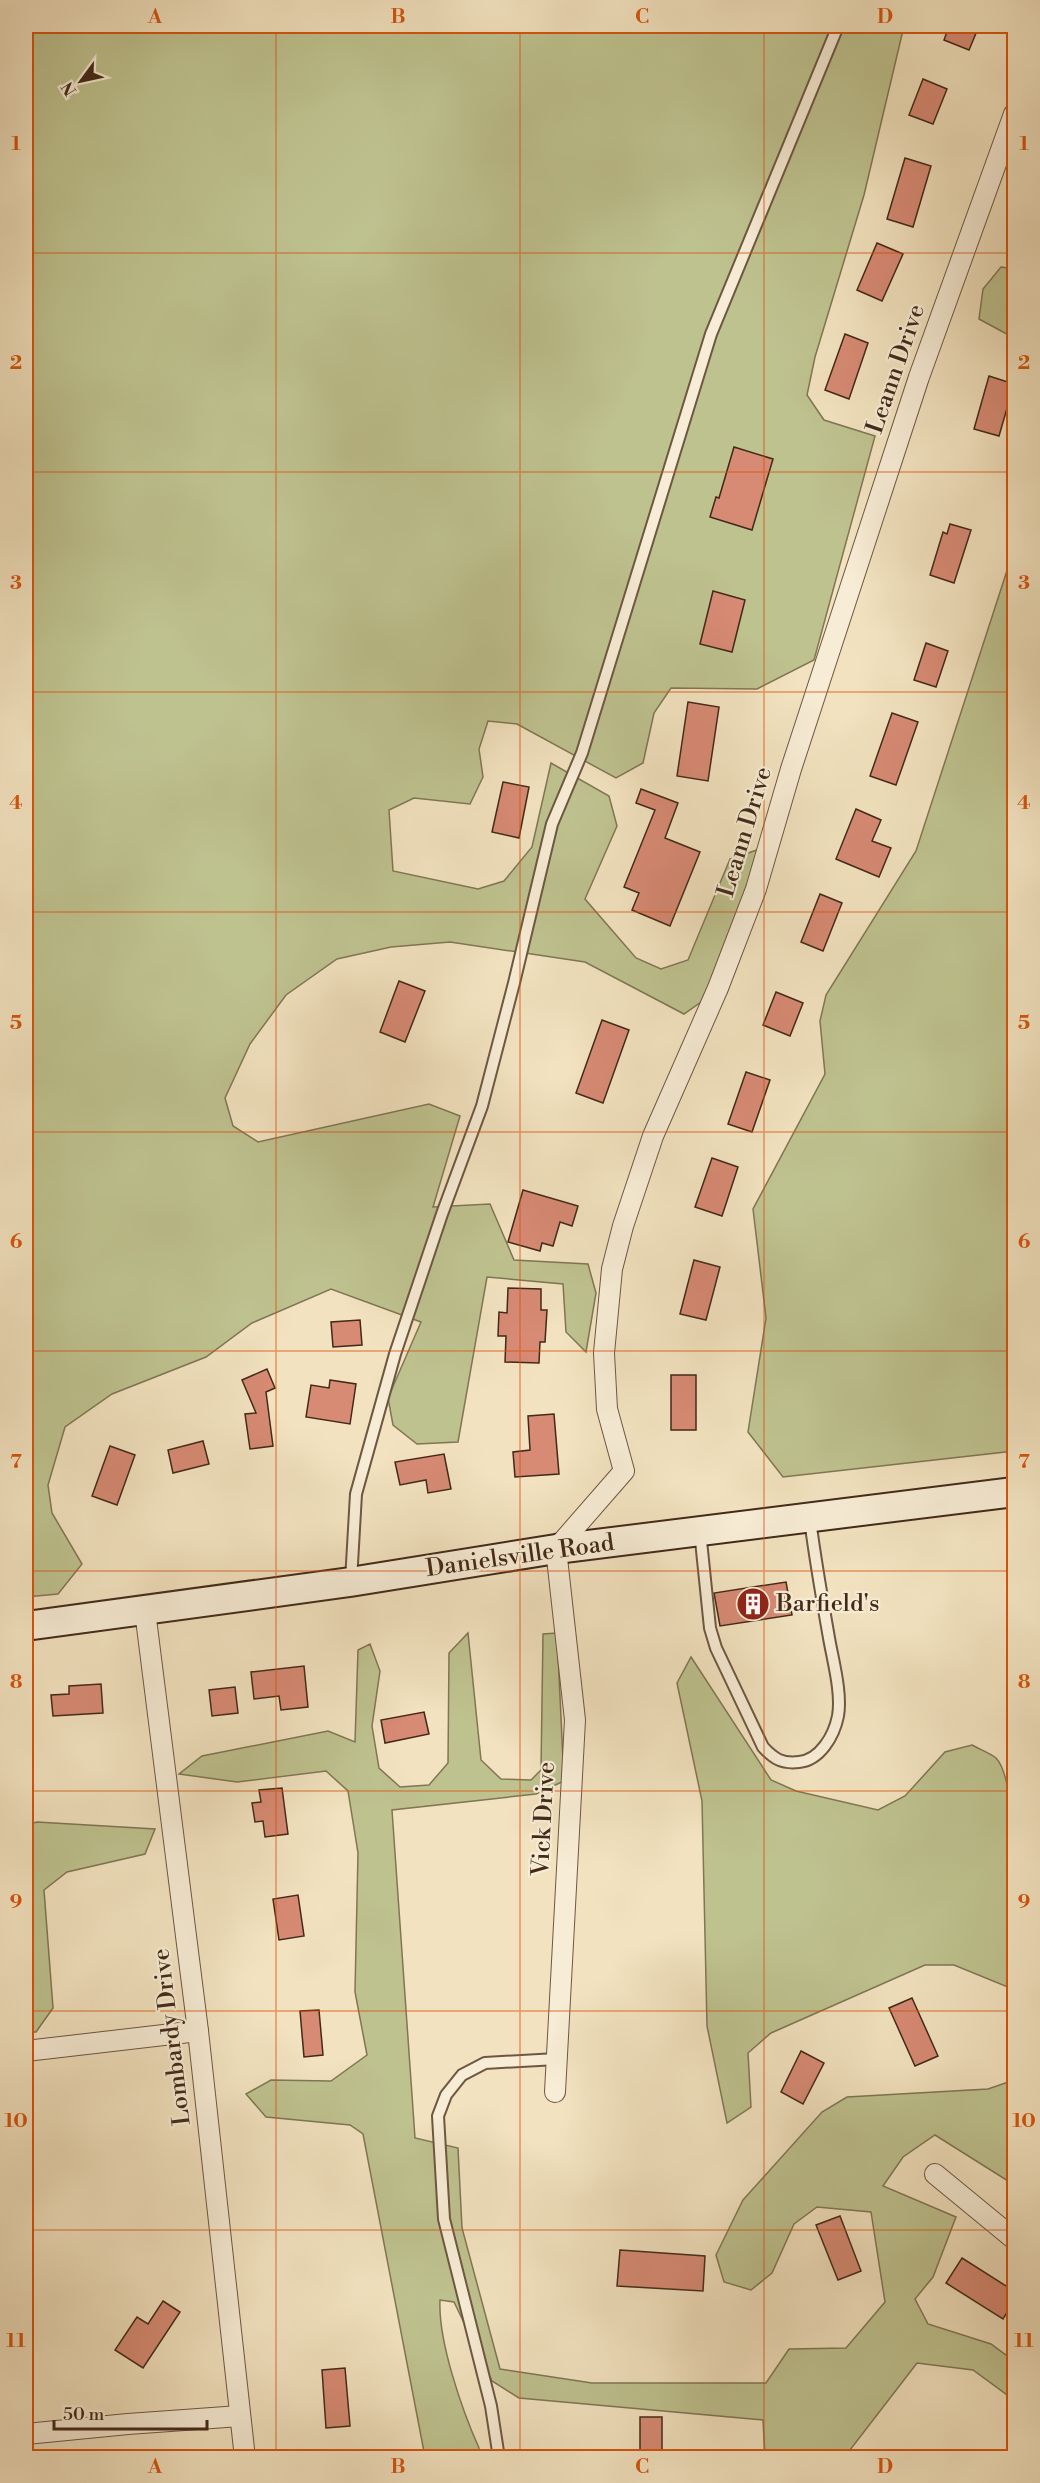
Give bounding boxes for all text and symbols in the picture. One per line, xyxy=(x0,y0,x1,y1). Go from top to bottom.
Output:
text: A xyxy=(147,5,163,30)
text: B xyxy=(390,5,406,30)
text: C xyxy=(635,5,649,30)
text: D xyxy=(877,5,893,30)
north arrow xyxy=(51,51,111,111)
text: N xyxy=(57,78,81,99)
text: 1 xyxy=(11,132,21,157)
text: 1 xyxy=(1019,132,1029,157)
street label: Leann Drive xyxy=(860,300,932,438)
text: 2 xyxy=(10,351,22,376)
text: 2 xyxy=(1018,351,1030,376)
text: 3 xyxy=(10,571,22,596)
text: 3 xyxy=(1018,571,1030,596)
street label: Leann Drive xyxy=(711,763,779,901)
text: 4 xyxy=(9,791,23,816)
text: 4 xyxy=(1017,791,1031,816)
text: 5 xyxy=(10,1011,22,1036)
text: 5 xyxy=(1018,1011,1030,1036)
text: 6 xyxy=(10,1230,23,1255)
text: 6 xyxy=(1018,1230,1031,1255)
text: 7 xyxy=(10,1450,22,1475)
text: 7 xyxy=(1018,1450,1030,1475)
street label: Danielsville Road xyxy=(424,1528,617,1584)
building icon: Barfield's xyxy=(735,1586,771,1622)
place label: Barfield's xyxy=(775,1589,879,1619)
text: 8 xyxy=(10,1670,23,1695)
text: 8 xyxy=(1018,1670,1031,1695)
street label: Vick Drive xyxy=(526,1761,562,1878)
text: 9 xyxy=(10,1890,22,1915)
text: 9 xyxy=(1018,1890,1030,1915)
street label: Lombardy Drive xyxy=(146,1947,198,2127)
text: 10 xyxy=(4,2109,28,2134)
text: 10 xyxy=(1012,2109,1036,2134)
text: 11 xyxy=(6,2329,26,2354)
text: 11 xyxy=(1014,2329,1034,2354)
scale bar xyxy=(54,2393,207,2431)
text: 50 m xyxy=(63,2403,105,2426)
text: A xyxy=(147,2455,163,2480)
text: B xyxy=(390,2455,406,2480)
text: C xyxy=(635,2455,649,2480)
text: D xyxy=(877,2455,893,2480)

